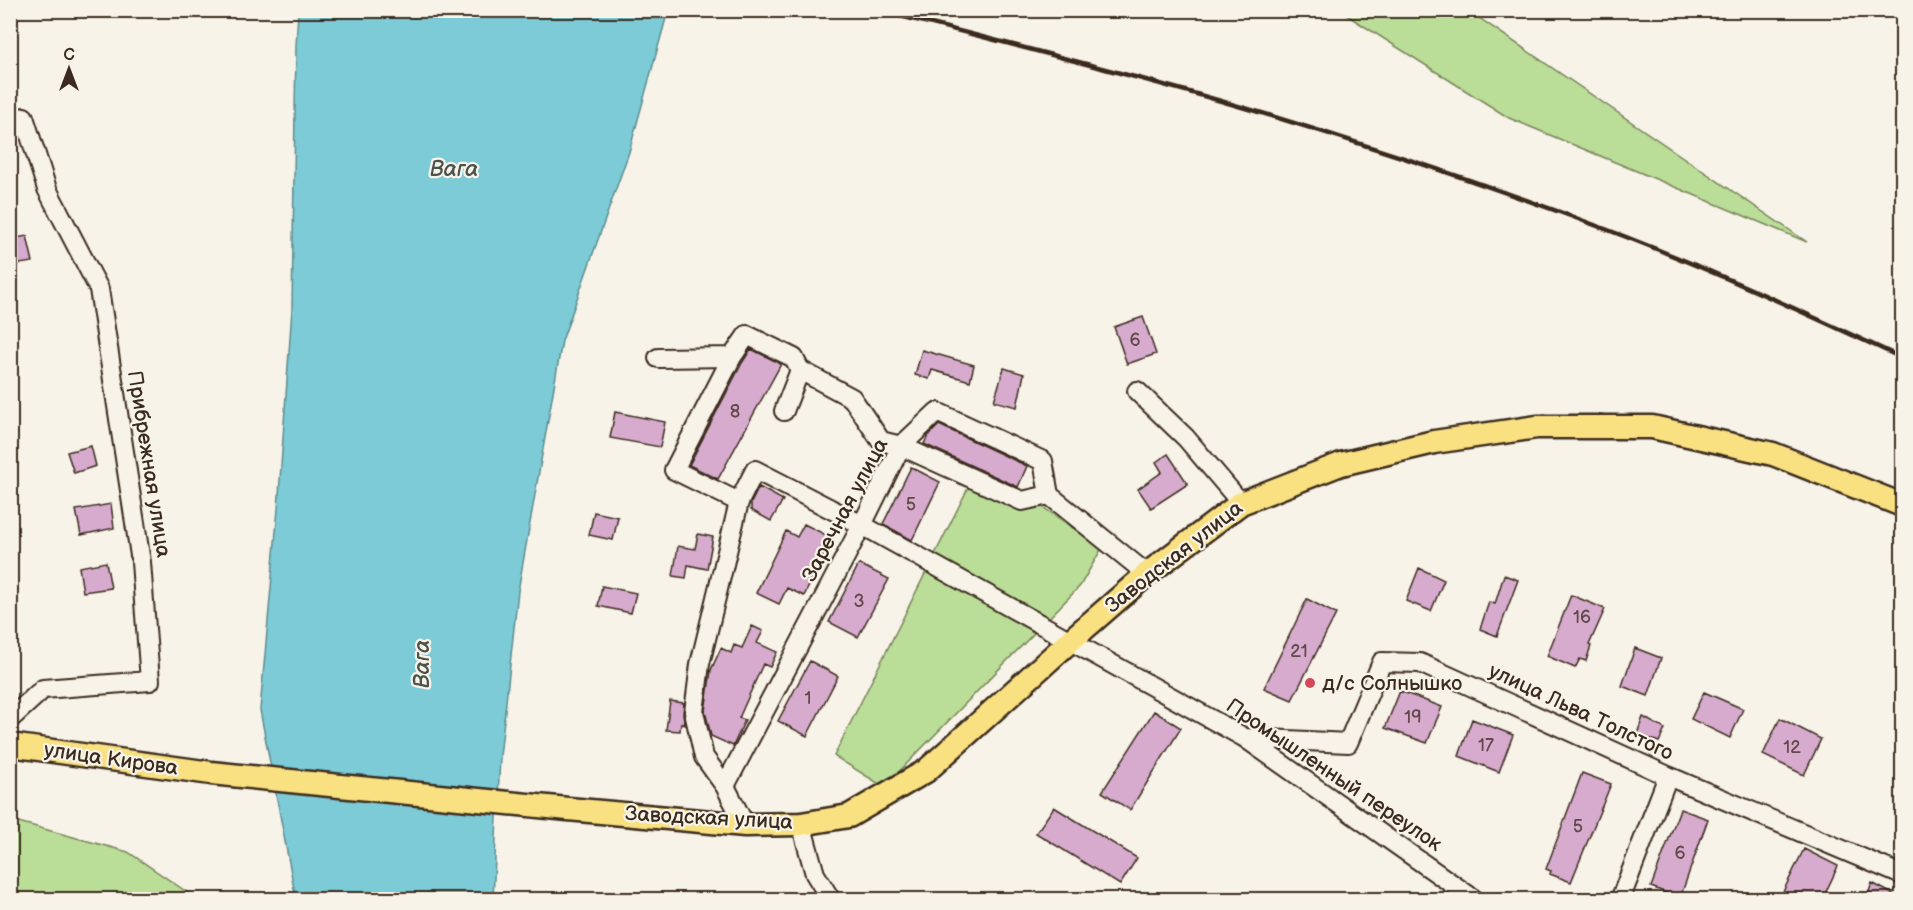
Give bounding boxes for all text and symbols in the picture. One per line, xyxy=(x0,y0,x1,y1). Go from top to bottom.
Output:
north arrow xyxy=(39,39,99,99)
text: С xyxy=(63,46,75,65)
water label: Вага xyxy=(430,156,478,183)
house number: 6 xyxy=(1130,330,1141,351)
street label: Прибрежная улица xyxy=(122,369,176,560)
house number: 8 xyxy=(730,401,740,422)
street label: Заречная улица xyxy=(797,433,894,586)
house number: 5 xyxy=(906,494,916,515)
street label: Заводская улица xyxy=(1100,495,1248,619)
house number: 3 xyxy=(853,591,865,612)
house number: 16 xyxy=(1573,607,1591,628)
water label: Вага xyxy=(409,640,436,688)
house number: 21 xyxy=(1290,641,1308,662)
street label: улица Льва Толстого xyxy=(1485,658,1677,766)
place label: д/с Солнышко xyxy=(1322,671,1462,696)
marker: д/с Солнышко xyxy=(1303,676,1317,690)
house number: 1 xyxy=(805,688,811,709)
street label: Промышленный переулок xyxy=(1221,693,1447,857)
house number: 19 xyxy=(1404,707,1422,728)
house number: 17 xyxy=(1478,735,1494,756)
street label: улица Кирова xyxy=(42,737,180,781)
house number: 12 xyxy=(1783,737,1801,758)
street label: Заводская улица xyxy=(625,801,794,835)
house number: 5 xyxy=(1573,816,1583,837)
house number: 6 xyxy=(1675,843,1686,864)

